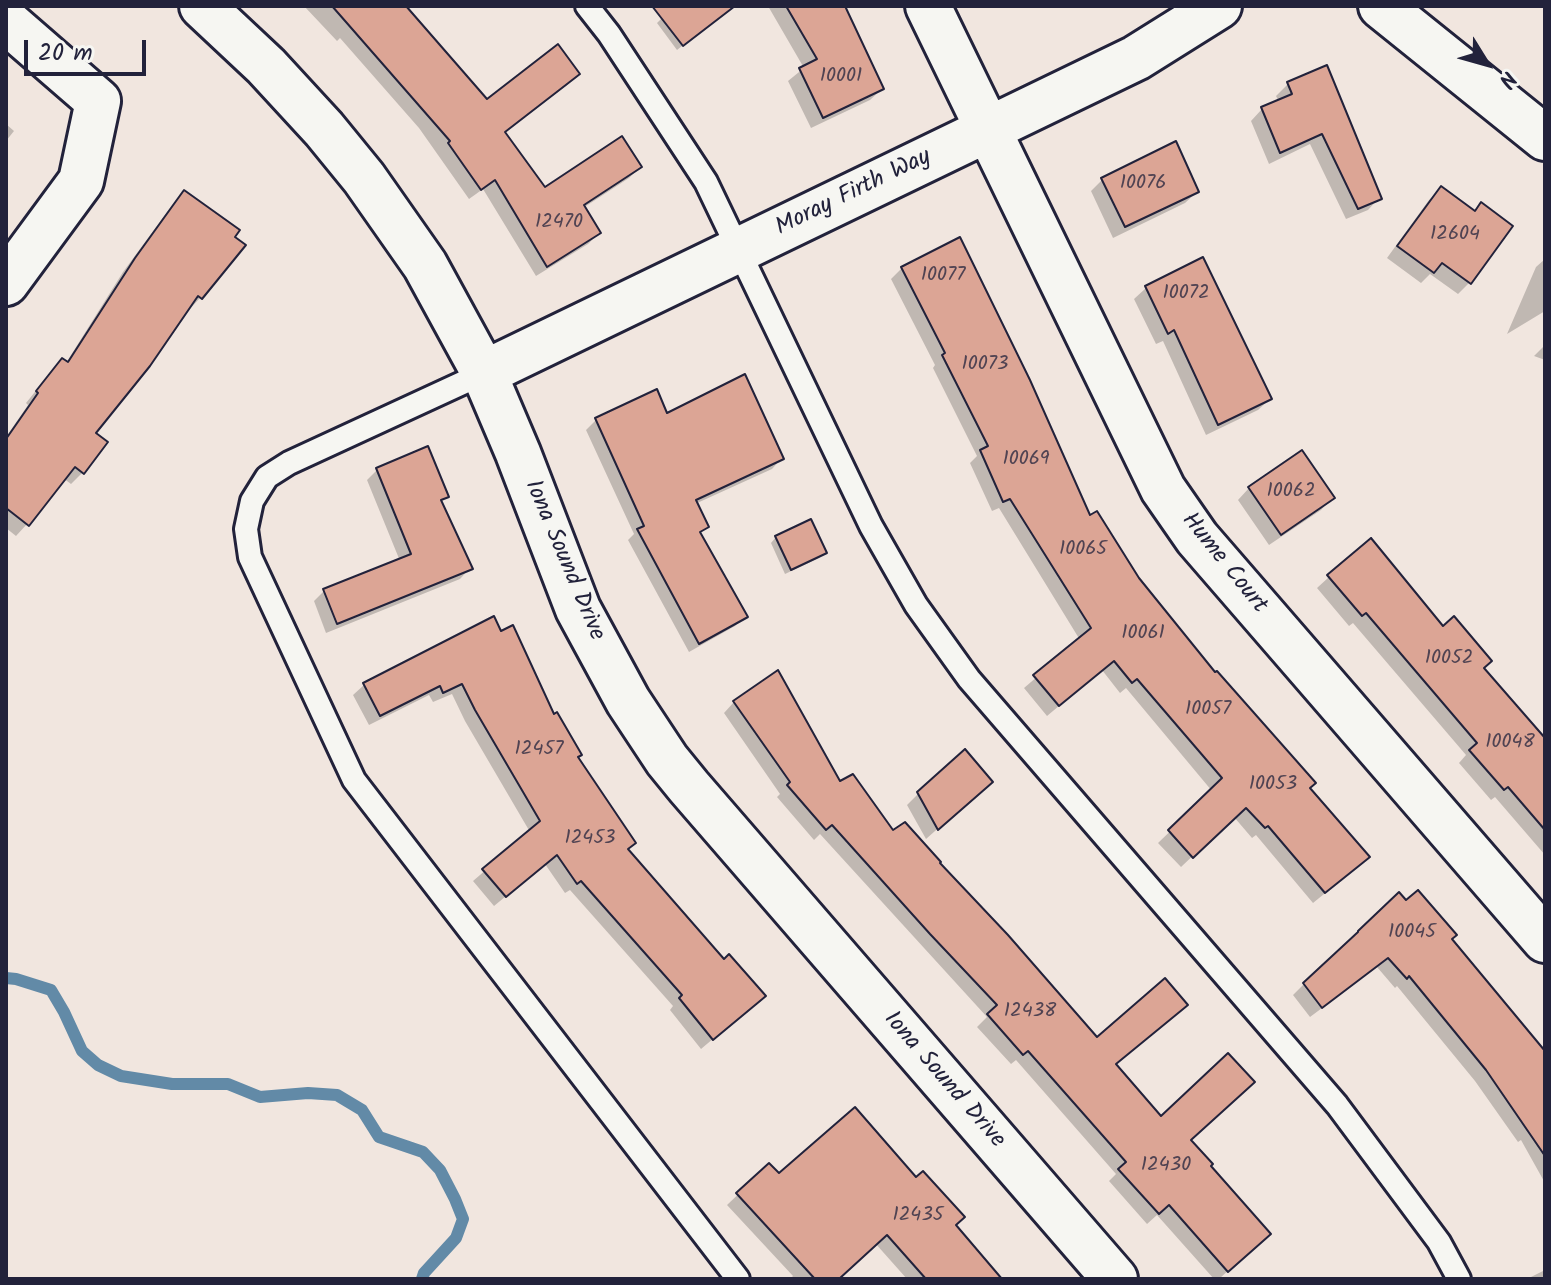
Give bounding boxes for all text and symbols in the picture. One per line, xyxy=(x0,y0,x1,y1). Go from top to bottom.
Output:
scale bar xyxy=(28,24,150,74)
north arrow xyxy=(1447,24,1527,104)
text: 20 m xyxy=(38,34,93,73)
text: N xyxy=(1488,63,1525,95)
house number: 10001 xyxy=(820,66,862,90)
street label: Moray Firth Way xyxy=(772,144,936,244)
house number: 10076 xyxy=(1120,173,1166,197)
house number: 12470 xyxy=(535,212,583,236)
house number: 12604 xyxy=(1430,224,1480,248)
house number: 10077 xyxy=(921,265,965,289)
house number: 10072 xyxy=(1162,283,1210,307)
house number: 10073 xyxy=(962,354,1008,378)
house number: 10069 xyxy=(1002,449,1050,473)
street label: Iona Sound Drive xyxy=(516,476,610,646)
house number: 10062 xyxy=(1266,481,1316,505)
street label: Hume Court xyxy=(1174,508,1272,620)
house number: 10065 xyxy=(1059,539,1107,563)
house number: 10061 xyxy=(1121,623,1165,647)
house number: 10052 xyxy=(1425,648,1473,672)
house number: 10057 xyxy=(1185,699,1231,723)
house number: 10048 xyxy=(1485,732,1535,756)
house number: 12457 xyxy=(515,739,563,763)
house number: 10053 xyxy=(1249,774,1297,798)
house number: 12453 xyxy=(564,828,616,852)
house number: 10045 xyxy=(1388,922,1436,946)
house number: 12438 xyxy=(1004,1001,1056,1025)
street label: Iona Sound Drive xyxy=(876,1007,1010,1155)
house number: 12430 xyxy=(1141,1155,1191,1179)
house number: 12435 xyxy=(892,1205,944,1229)

